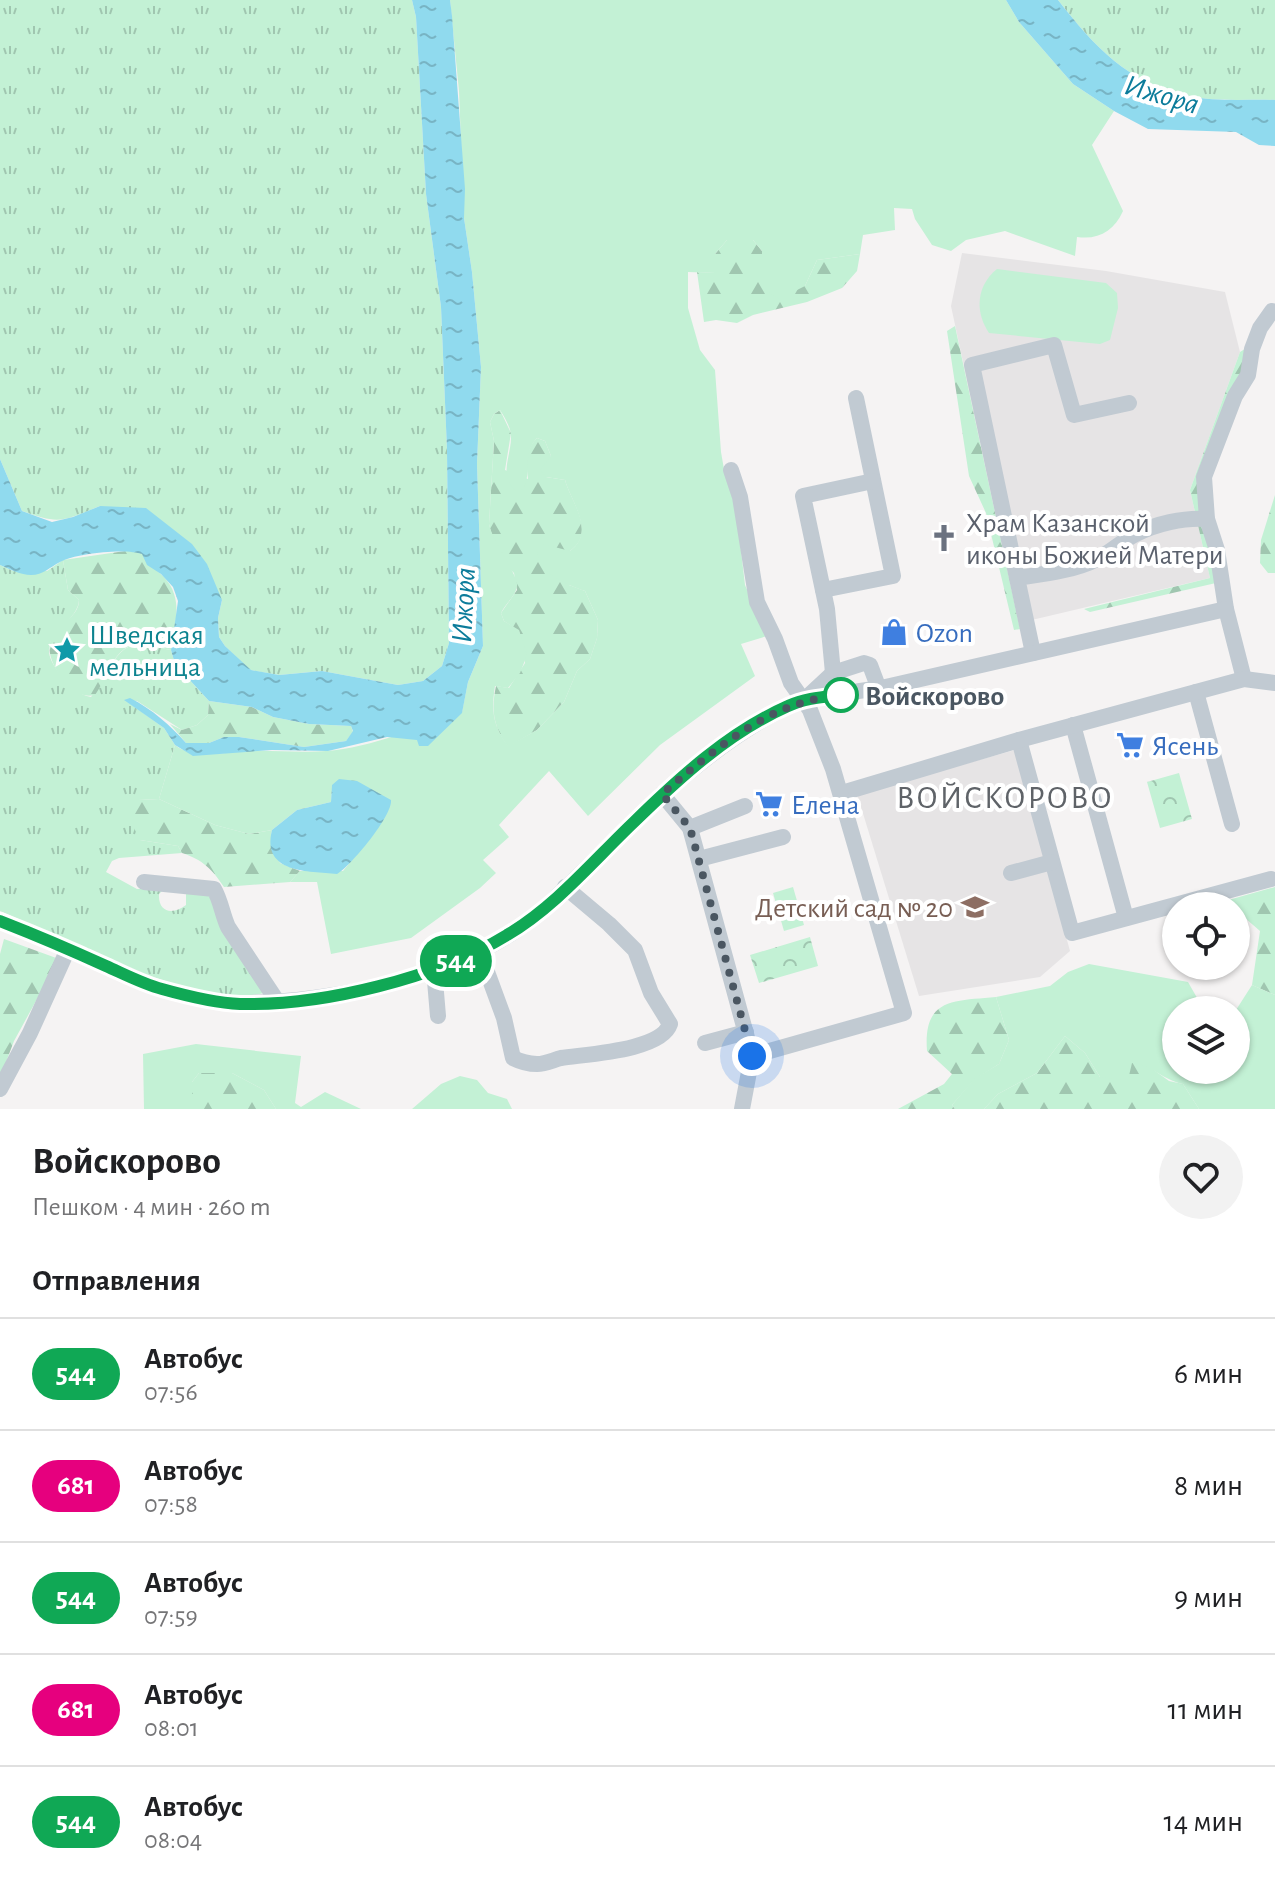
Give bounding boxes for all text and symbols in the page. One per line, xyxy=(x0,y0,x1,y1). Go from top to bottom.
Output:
water label: Ижора xyxy=(1121,70,1202,120)
place label: Храм Казанской иконы Божией Матери xyxy=(966,510,1224,570)
church icon: Храм Казанской иконы Божией Матери xyxy=(929,523,959,553)
water label: Ижора xyxy=(447,567,481,644)
shop icon: Ozon xyxy=(879,617,909,647)
place label: Ozon xyxy=(916,620,973,648)
place label: Шведская мельница xyxy=(89,622,204,682)
place icon: Шведская мельница xyxy=(52,635,82,665)
marker: Войскорово xyxy=(824,678,858,712)
place label: Войскорово xyxy=(865,683,1004,711)
supermarket icon: Ясень xyxy=(1115,730,1145,760)
place label: Ясень xyxy=(1152,733,1218,761)
district label: ВОЙСКОРОВО xyxy=(896,782,1114,814)
supermarket icon: Елена xyxy=(754,789,784,819)
place label: Елена xyxy=(791,792,860,820)
school or university icon: Детский сад № 20 xyxy=(960,892,990,922)
map controls xyxy=(1162,892,1250,1084)
button: locate xyxy=(1162,892,1250,980)
place label: Детский сад № 20 xyxy=(755,895,953,923)
line badge: 544 xyxy=(410,935,502,987)
text: 544 xyxy=(436,947,476,975)
button: layers xyxy=(1162,996,1250,1084)
your location xyxy=(732,1036,772,1076)
button: heart xyxy=(1159,1135,1243,1219)
text: Войскорово xyxy=(32,1143,221,1181)
text: Пешком · 4 мин · 260 m xyxy=(32,1194,271,1220)
text: Отправления xyxy=(32,1266,201,1296)
text: Автобус xyxy=(144,1344,243,1374)
text: 6 мин xyxy=(1174,1359,1243,1389)
text: 544 xyxy=(56,1360,96,1388)
text: 07:56 xyxy=(144,1379,198,1405)
text: Автобус xyxy=(144,1456,243,1486)
text: 8 мин xyxy=(1174,1471,1243,1501)
text: 681 xyxy=(57,1472,95,1500)
text: 07:58 xyxy=(144,1491,198,1517)
text: Автобус xyxy=(144,1568,243,1598)
text: 9 мин xyxy=(1174,1583,1243,1613)
text: 544 xyxy=(56,1584,96,1612)
text: 07:59 xyxy=(144,1603,198,1629)
text: Автобус xyxy=(144,1680,243,1710)
text: 11 мин xyxy=(1168,1695,1243,1725)
text: 681 xyxy=(57,1696,95,1724)
text: 08:01 xyxy=(144,1715,199,1741)
text: Автобус xyxy=(144,1792,243,1822)
text: 14 мин xyxy=(1163,1807,1243,1837)
text: 544 xyxy=(56,1808,96,1836)
text: 08:04 xyxy=(144,1827,202,1853)

